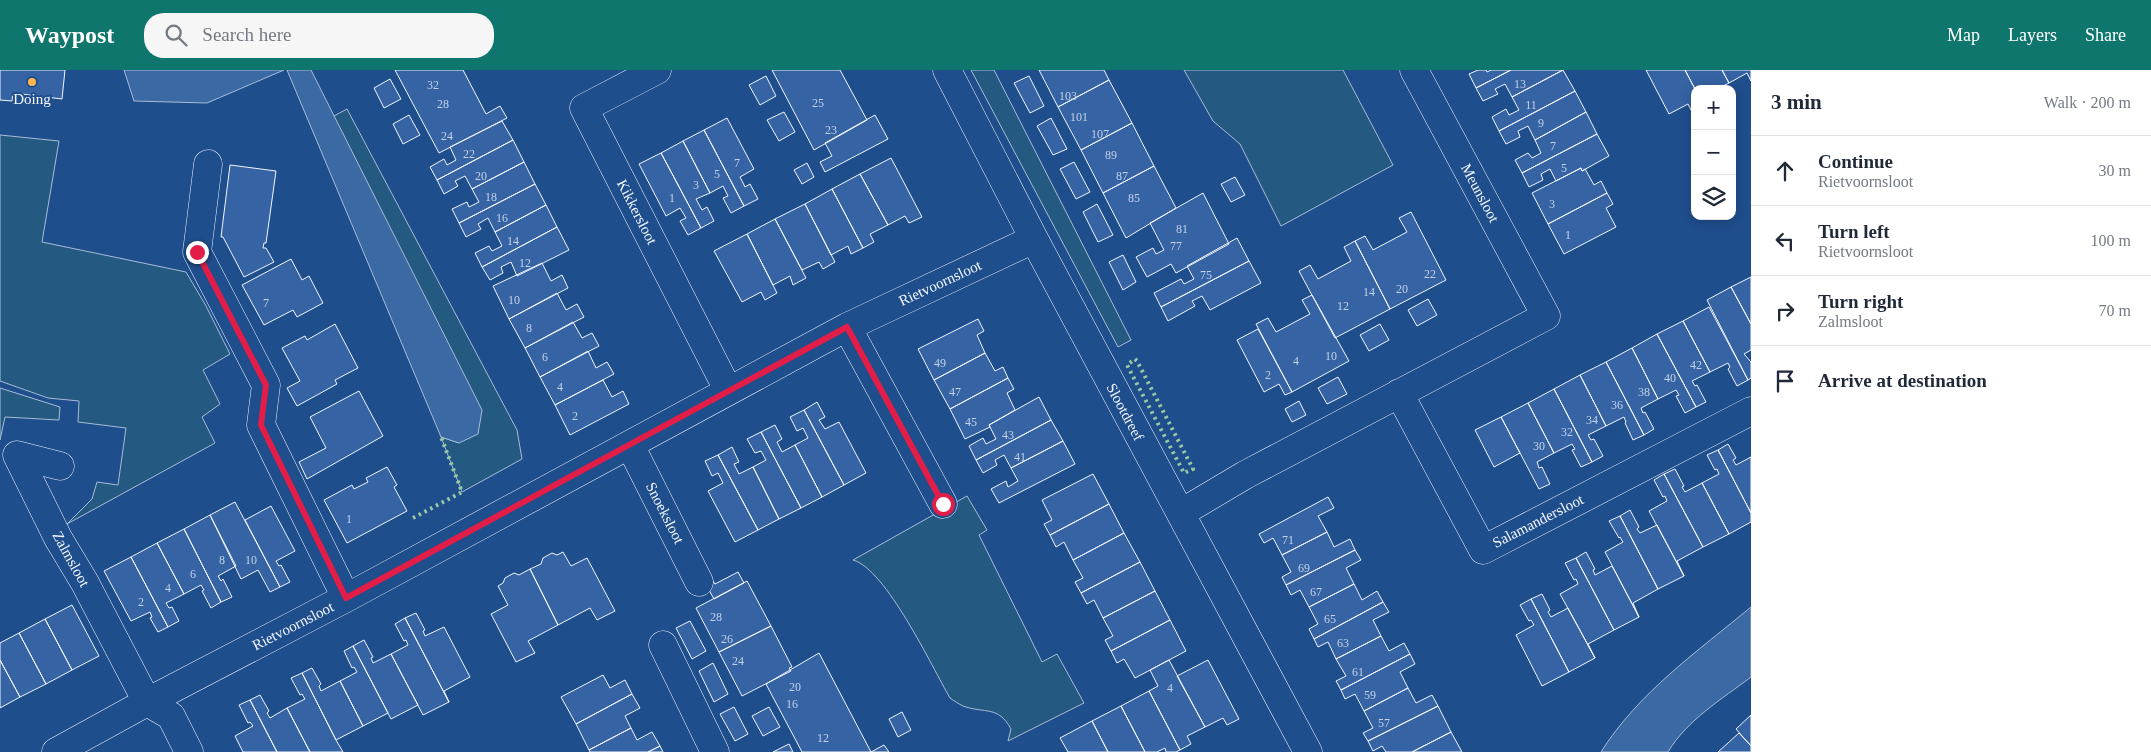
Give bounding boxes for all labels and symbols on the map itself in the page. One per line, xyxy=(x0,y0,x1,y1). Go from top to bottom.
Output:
marker: Doing xyxy=(26,76,38,88)
house number: 13 xyxy=(1514,77,1526,91)
house number: 32 xyxy=(427,78,439,92)
house number: 103 xyxy=(1059,89,1077,103)
place label: Doing xyxy=(13,91,51,107)
house number: 25 xyxy=(812,96,824,110)
house number: 28 xyxy=(437,97,449,111)
house number: 11 xyxy=(1525,98,1537,112)
house number: 101 xyxy=(1070,110,1088,124)
house number: 9 xyxy=(1538,116,1544,130)
house number: 23 xyxy=(825,123,837,137)
house number: 107 xyxy=(1091,127,1109,141)
house number: 24 xyxy=(441,129,453,143)
house number: 7 xyxy=(1550,139,1556,153)
house number: 22 xyxy=(463,147,475,161)
house number: 89 xyxy=(1105,148,1117,162)
house number: 7 xyxy=(734,156,740,170)
street label: Meunsloot xyxy=(1458,161,1503,226)
house number: 5 xyxy=(1561,161,1567,175)
house number: 5 xyxy=(714,167,720,181)
house number: 20 xyxy=(475,169,487,183)
house number: 87 xyxy=(1116,169,1128,183)
street label: Kikkersloot xyxy=(614,177,661,248)
house number: 3 xyxy=(693,178,699,192)
house number: 18 xyxy=(485,190,497,204)
house number: 1 xyxy=(669,191,675,205)
house number: 85 xyxy=(1128,191,1140,205)
house number: 3 xyxy=(1549,197,1555,211)
house number: 16 xyxy=(496,211,508,225)
house number: 81 xyxy=(1176,222,1188,236)
house number: 1 xyxy=(1565,228,1571,242)
house number: 14 xyxy=(507,234,519,248)
house number: 77 xyxy=(1170,239,1182,253)
route end xyxy=(186,241,209,264)
house number: 12 xyxy=(519,256,531,270)
street label: Rietvoornsloot xyxy=(896,257,985,309)
house number: 22 xyxy=(1424,267,1436,281)
house number: 75 xyxy=(1200,268,1212,282)
house number: 20 xyxy=(1396,282,1408,296)
house number: 14 xyxy=(1363,285,1375,299)
house number: 10 xyxy=(508,293,520,307)
house number: 7 xyxy=(263,296,269,310)
house number: 12 xyxy=(1337,299,1349,313)
house number: 8 xyxy=(526,321,532,335)
house number: 10 xyxy=(1325,349,1337,363)
house number: 6 xyxy=(542,350,548,364)
house number: 4 xyxy=(1293,354,1299,368)
house number: 49 xyxy=(934,356,946,370)
house number: 42 xyxy=(1690,358,1702,372)
house number: 2 xyxy=(1265,368,1271,382)
house number: 40 xyxy=(1664,371,1676,385)
house number: 4 xyxy=(557,380,563,394)
street label: Slootdreef xyxy=(1103,381,1147,443)
house number: 47 xyxy=(949,385,961,399)
house number: 38 xyxy=(1638,385,1650,399)
house number: 36 xyxy=(1611,398,1623,412)
house number: 2 xyxy=(572,409,578,423)
house number: 34 xyxy=(1586,413,1598,427)
house number: 45 xyxy=(965,415,977,429)
house number: 32 xyxy=(1561,425,1573,439)
house number: 43 xyxy=(1002,428,1014,442)
house number: 30 xyxy=(1533,439,1545,453)
house number: 41 xyxy=(1014,450,1026,464)
street label: Snoeksloot xyxy=(643,480,688,547)
street label: Salamandersloot xyxy=(1490,491,1587,551)
route start xyxy=(932,493,955,516)
house number: 1 xyxy=(346,512,352,526)
street label: Zalmsloot xyxy=(49,529,93,590)
house number: 71 xyxy=(1282,533,1294,547)
house number: 8 xyxy=(219,553,225,567)
house number: 10 xyxy=(245,553,257,567)
house number: 69 xyxy=(1298,561,1310,575)
house number: 6 xyxy=(190,567,196,581)
house number: 4 xyxy=(165,581,171,595)
house number: 67 xyxy=(1310,585,1322,599)
house number: 2 xyxy=(138,595,144,609)
street label: Rietvoornsloot xyxy=(250,598,337,653)
house number: 28 xyxy=(710,610,722,624)
house number: 65 xyxy=(1324,612,1336,626)
house number: 26 xyxy=(721,632,733,646)
house number: 63 xyxy=(1337,636,1349,650)
house number: 24 xyxy=(732,654,744,668)
house number: 61 xyxy=(1352,665,1364,679)
house number: 20 xyxy=(789,680,801,694)
house number: 4 xyxy=(1167,681,1173,695)
house number: 59 xyxy=(1364,688,1376,702)
house number: 16 xyxy=(786,697,798,711)
house number: 57 xyxy=(1378,716,1390,730)
house number: 12 xyxy=(817,731,829,745)

